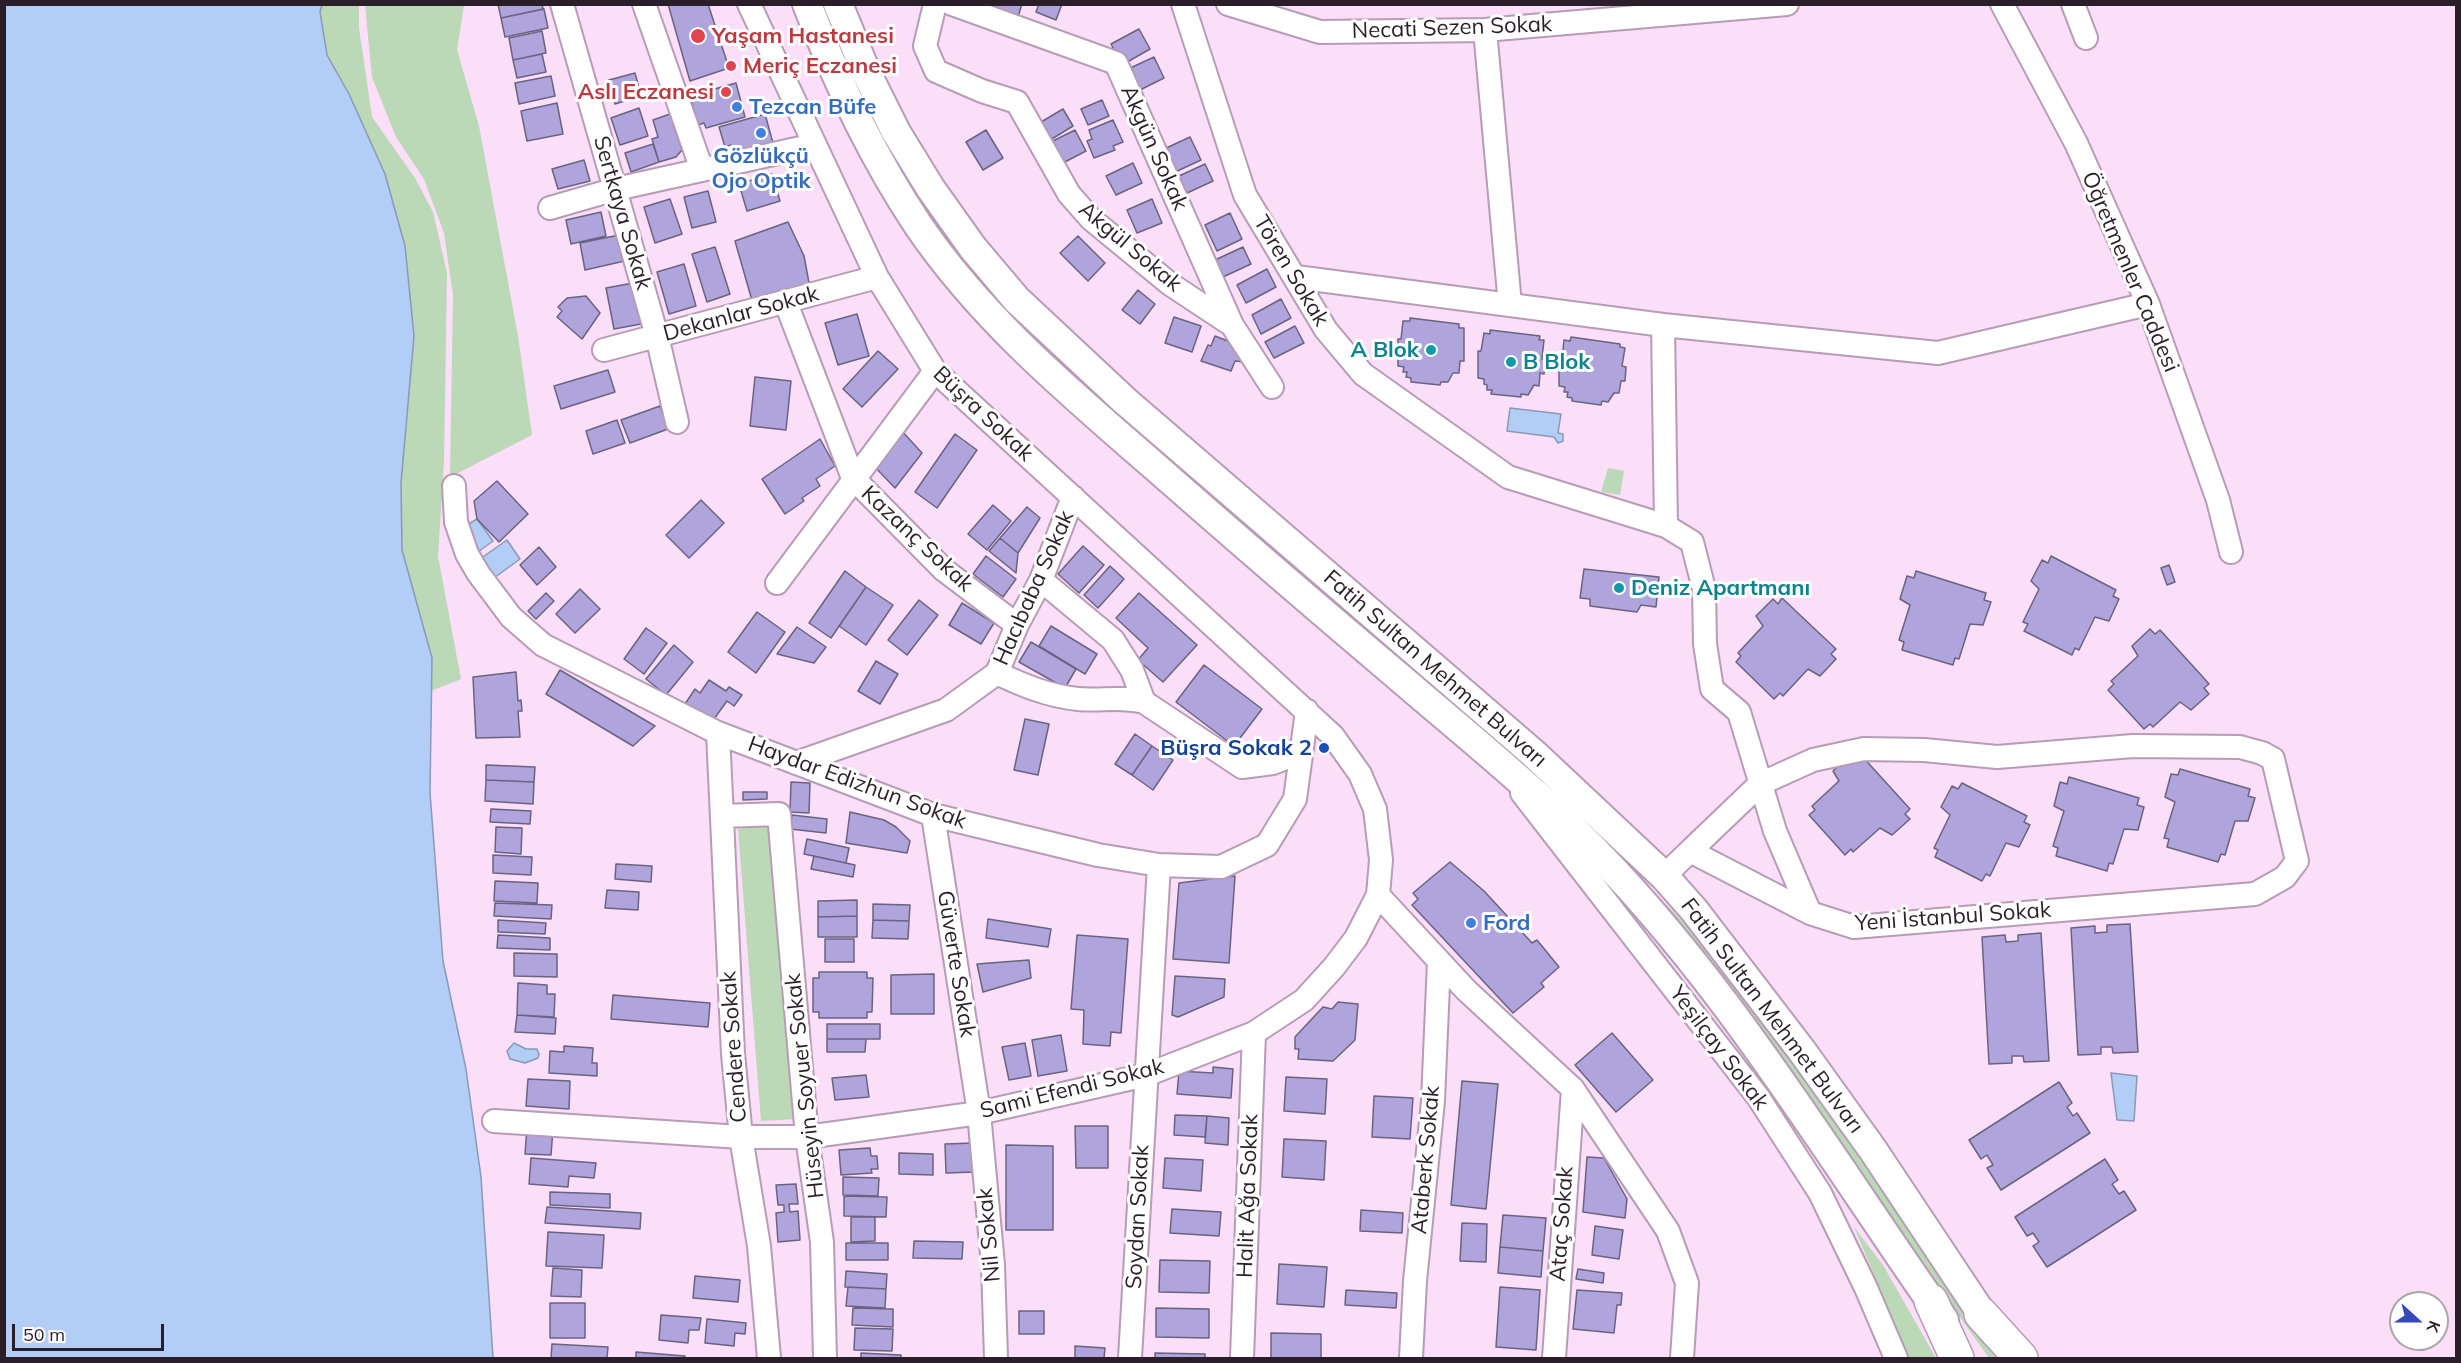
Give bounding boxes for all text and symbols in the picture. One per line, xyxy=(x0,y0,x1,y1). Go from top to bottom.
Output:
street label: Necati Sezen Sokak xyxy=(1351,11,1553,45)
place label: Yaşam Hastanesi xyxy=(712,23,894,49)
marker: Yaşam Hastanesi xyxy=(689,27,707,45)
place label: Meriç Eczanesi xyxy=(743,53,897,79)
marker: Meriç Eczanesi xyxy=(724,59,738,73)
place label: Aslı Eczanesi xyxy=(578,79,714,105)
street label: Akgün Sokak xyxy=(1115,81,1193,215)
marker: Aslı Eczanesi xyxy=(719,85,733,99)
place label: Tezcan Büfe xyxy=(749,94,876,120)
marker: Tezcan Büfe xyxy=(730,100,744,114)
marker: Gözlükçü Ojo Optik xyxy=(754,126,768,140)
street label: Sertkaya Sokak xyxy=(587,133,657,293)
place label: Gözlükçü Ojo Optik xyxy=(711,143,811,194)
street label: Öğretmenler Caddesi xyxy=(2076,168,2184,376)
street label: Akgül Sokak xyxy=(1073,196,1187,298)
street label: Tören Sokak xyxy=(1248,211,1334,331)
street label: Dekanlar Sokak xyxy=(660,281,822,347)
place label: A Blok xyxy=(1350,337,1419,363)
marker: A Blok xyxy=(1424,343,1438,357)
place label: B Blok xyxy=(1523,349,1590,375)
marker: B Blok xyxy=(1504,355,1518,369)
street label: Büşra Sokak xyxy=(927,361,1039,467)
street label: Kazanç Sokak xyxy=(856,481,978,597)
street label: Hacıbaba Sokak xyxy=(988,506,1080,670)
street label: Fatih Sultan Mehmet Bulvarı xyxy=(1318,565,1552,773)
place label: Deniz Apartmanı xyxy=(1631,575,1810,601)
marker: Deniz Apartmanı xyxy=(1612,581,1626,595)
street label: Haydar Edizhun Sokak xyxy=(744,731,970,835)
place label: Büşra Sokak 2 xyxy=(1160,735,1312,761)
marker: Büşra Sokak 2 xyxy=(1317,741,1331,755)
street label: Güverte Sokak xyxy=(931,889,981,1039)
street label: Fatih Sultan Mehmet Bulvarı xyxy=(1675,893,1869,1139)
street label: Yeni İstanbul Sokak xyxy=(1854,897,2052,937)
place label: Ford xyxy=(1483,910,1530,936)
marker: Ford xyxy=(1464,916,1478,930)
street label: Cendere Sokak xyxy=(716,970,752,1124)
street label: Hüseyin Soyuer Sokak xyxy=(780,972,830,1200)
street label: Yeşilçay Sokak xyxy=(1664,981,1774,1115)
street label: Sami Efendi Sokak xyxy=(977,1053,1167,1125)
street label: Ataberk Sokak xyxy=(1406,1085,1446,1235)
street label: Halit Ağa Sokak xyxy=(1232,1113,1264,1279)
street label: Soydan Sokak xyxy=(1121,1144,1155,1290)
street label: Ataç Sokak xyxy=(1545,1165,1579,1283)
street label: Nil Sokak xyxy=(972,1187,1006,1283)
north arrow xyxy=(2389,1291,2449,1351)
scale bar xyxy=(15,1312,166,1350)
text: K xyxy=(2423,1318,2445,1335)
text: 50 m xyxy=(23,1323,65,1346)

